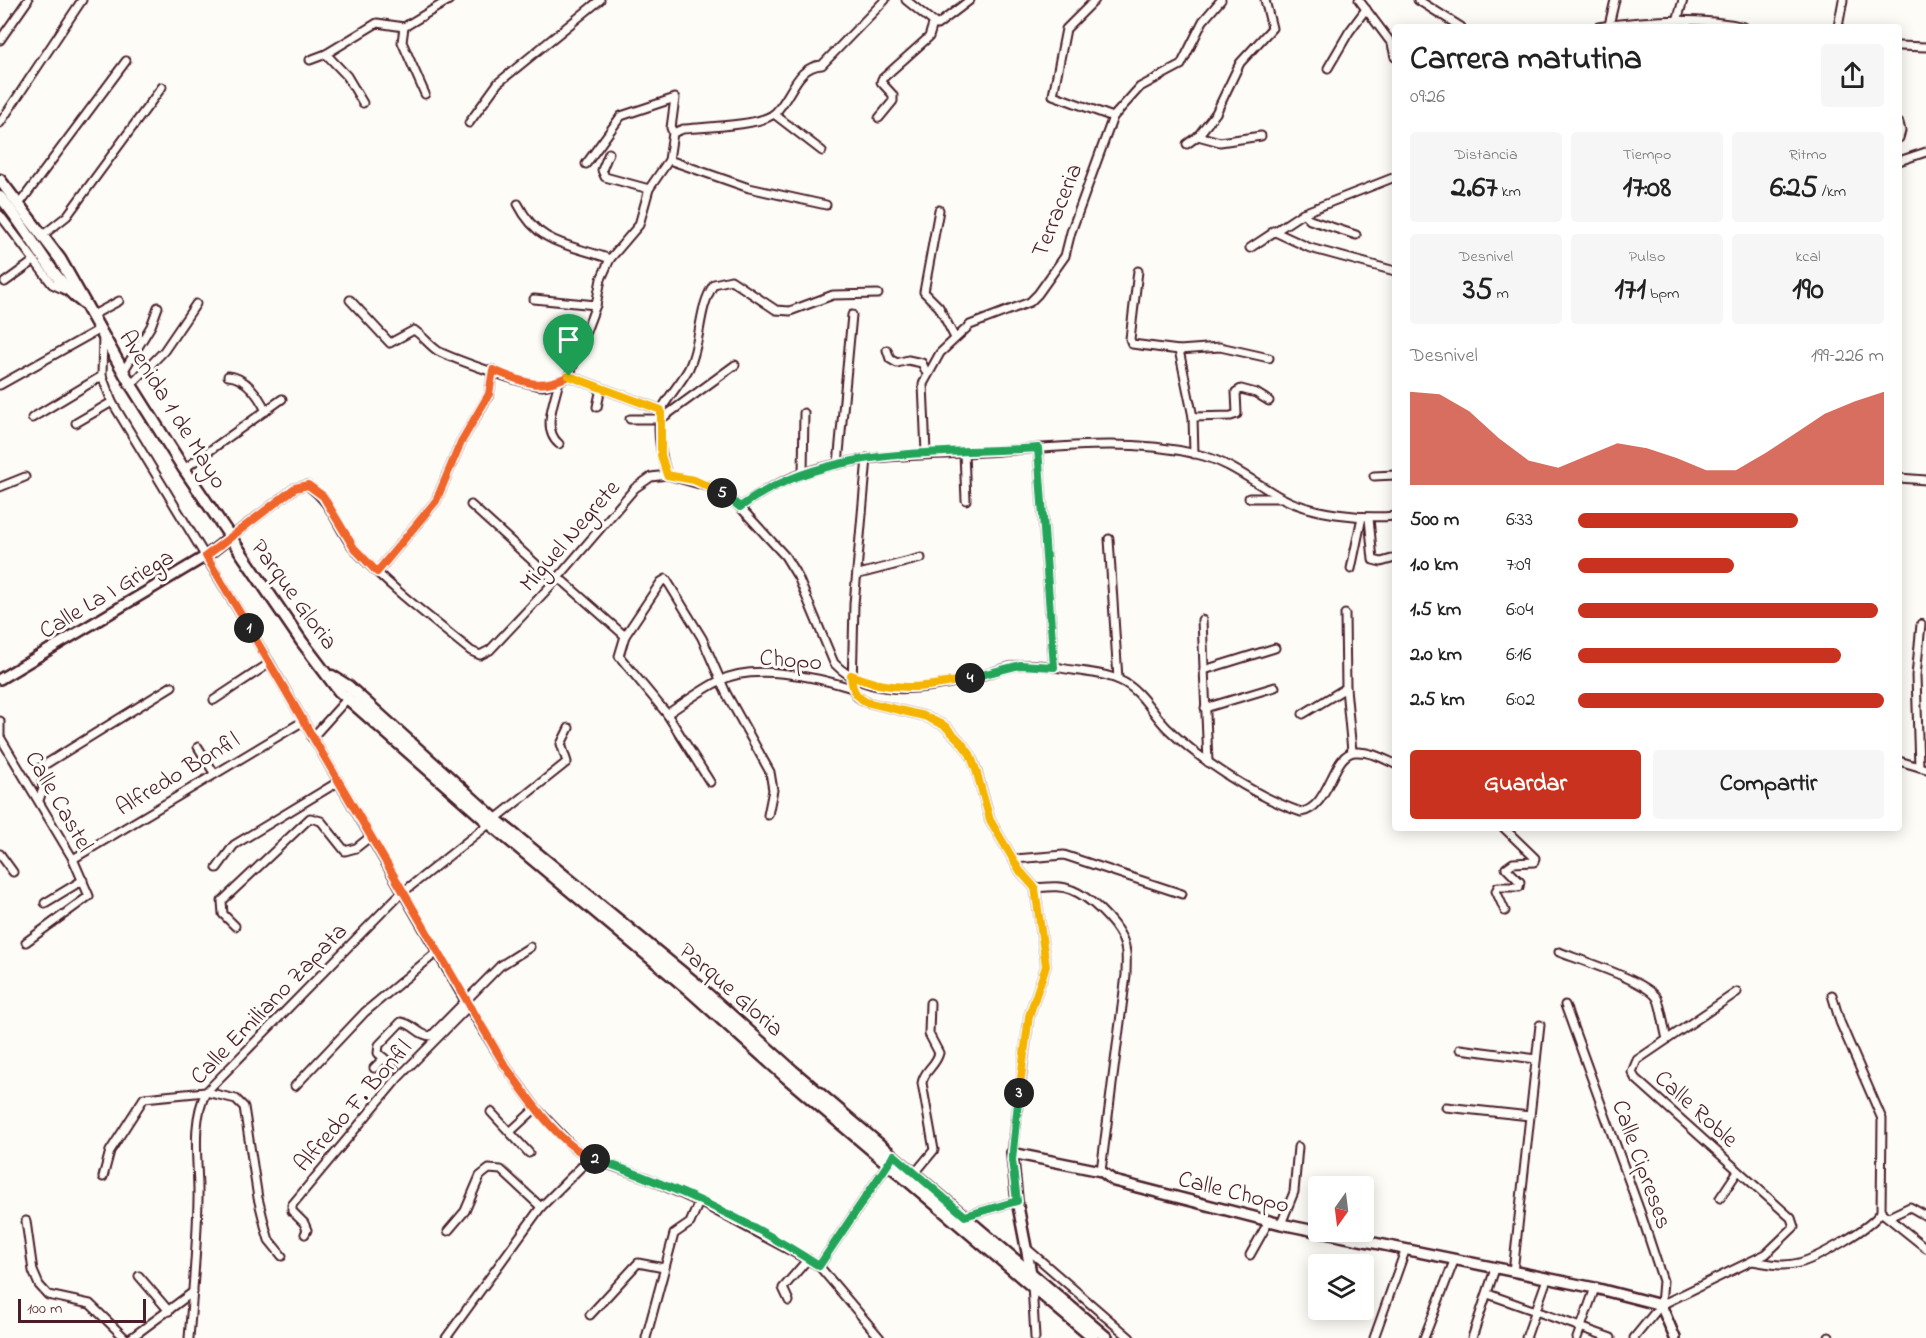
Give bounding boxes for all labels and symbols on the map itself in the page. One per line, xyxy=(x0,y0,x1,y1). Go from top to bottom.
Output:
street label: Terraceria xyxy=(1024,159,1093,263)
pin xyxy=(543,314,594,376)
street label: Avenida 1 de Mayo xyxy=(108,324,235,497)
street label: Miguel Negrete xyxy=(512,473,630,601)
pin: 5 xyxy=(707,478,737,508)
street label: Parque Gloria xyxy=(241,533,345,658)
street label: Calle La I Griega xyxy=(33,541,181,649)
pin: 1 xyxy=(234,613,264,643)
street label: Chopo xyxy=(758,641,823,682)
pin: 4 xyxy=(955,663,985,693)
street label: Alfredo Bonfil xyxy=(110,724,247,826)
street label: Calle Castel xyxy=(15,745,101,860)
street label: Calle Emiliano Zapata xyxy=(183,916,357,1094)
street label: Parque Gloria xyxy=(670,935,791,1047)
street label: Alfredo F. Bonfil xyxy=(286,1033,421,1181)
street label: Calle Roble xyxy=(1645,1062,1745,1157)
pin: 3 xyxy=(1004,1078,1034,1108)
street label: Calle Cipreses xyxy=(1601,1095,1680,1234)
pin: 2 xyxy=(580,1144,610,1174)
street label: Calle Chopo xyxy=(1174,1163,1293,1224)
north arrow xyxy=(1308,1176,1374,1242)
scale bar xyxy=(18,1296,146,1324)

